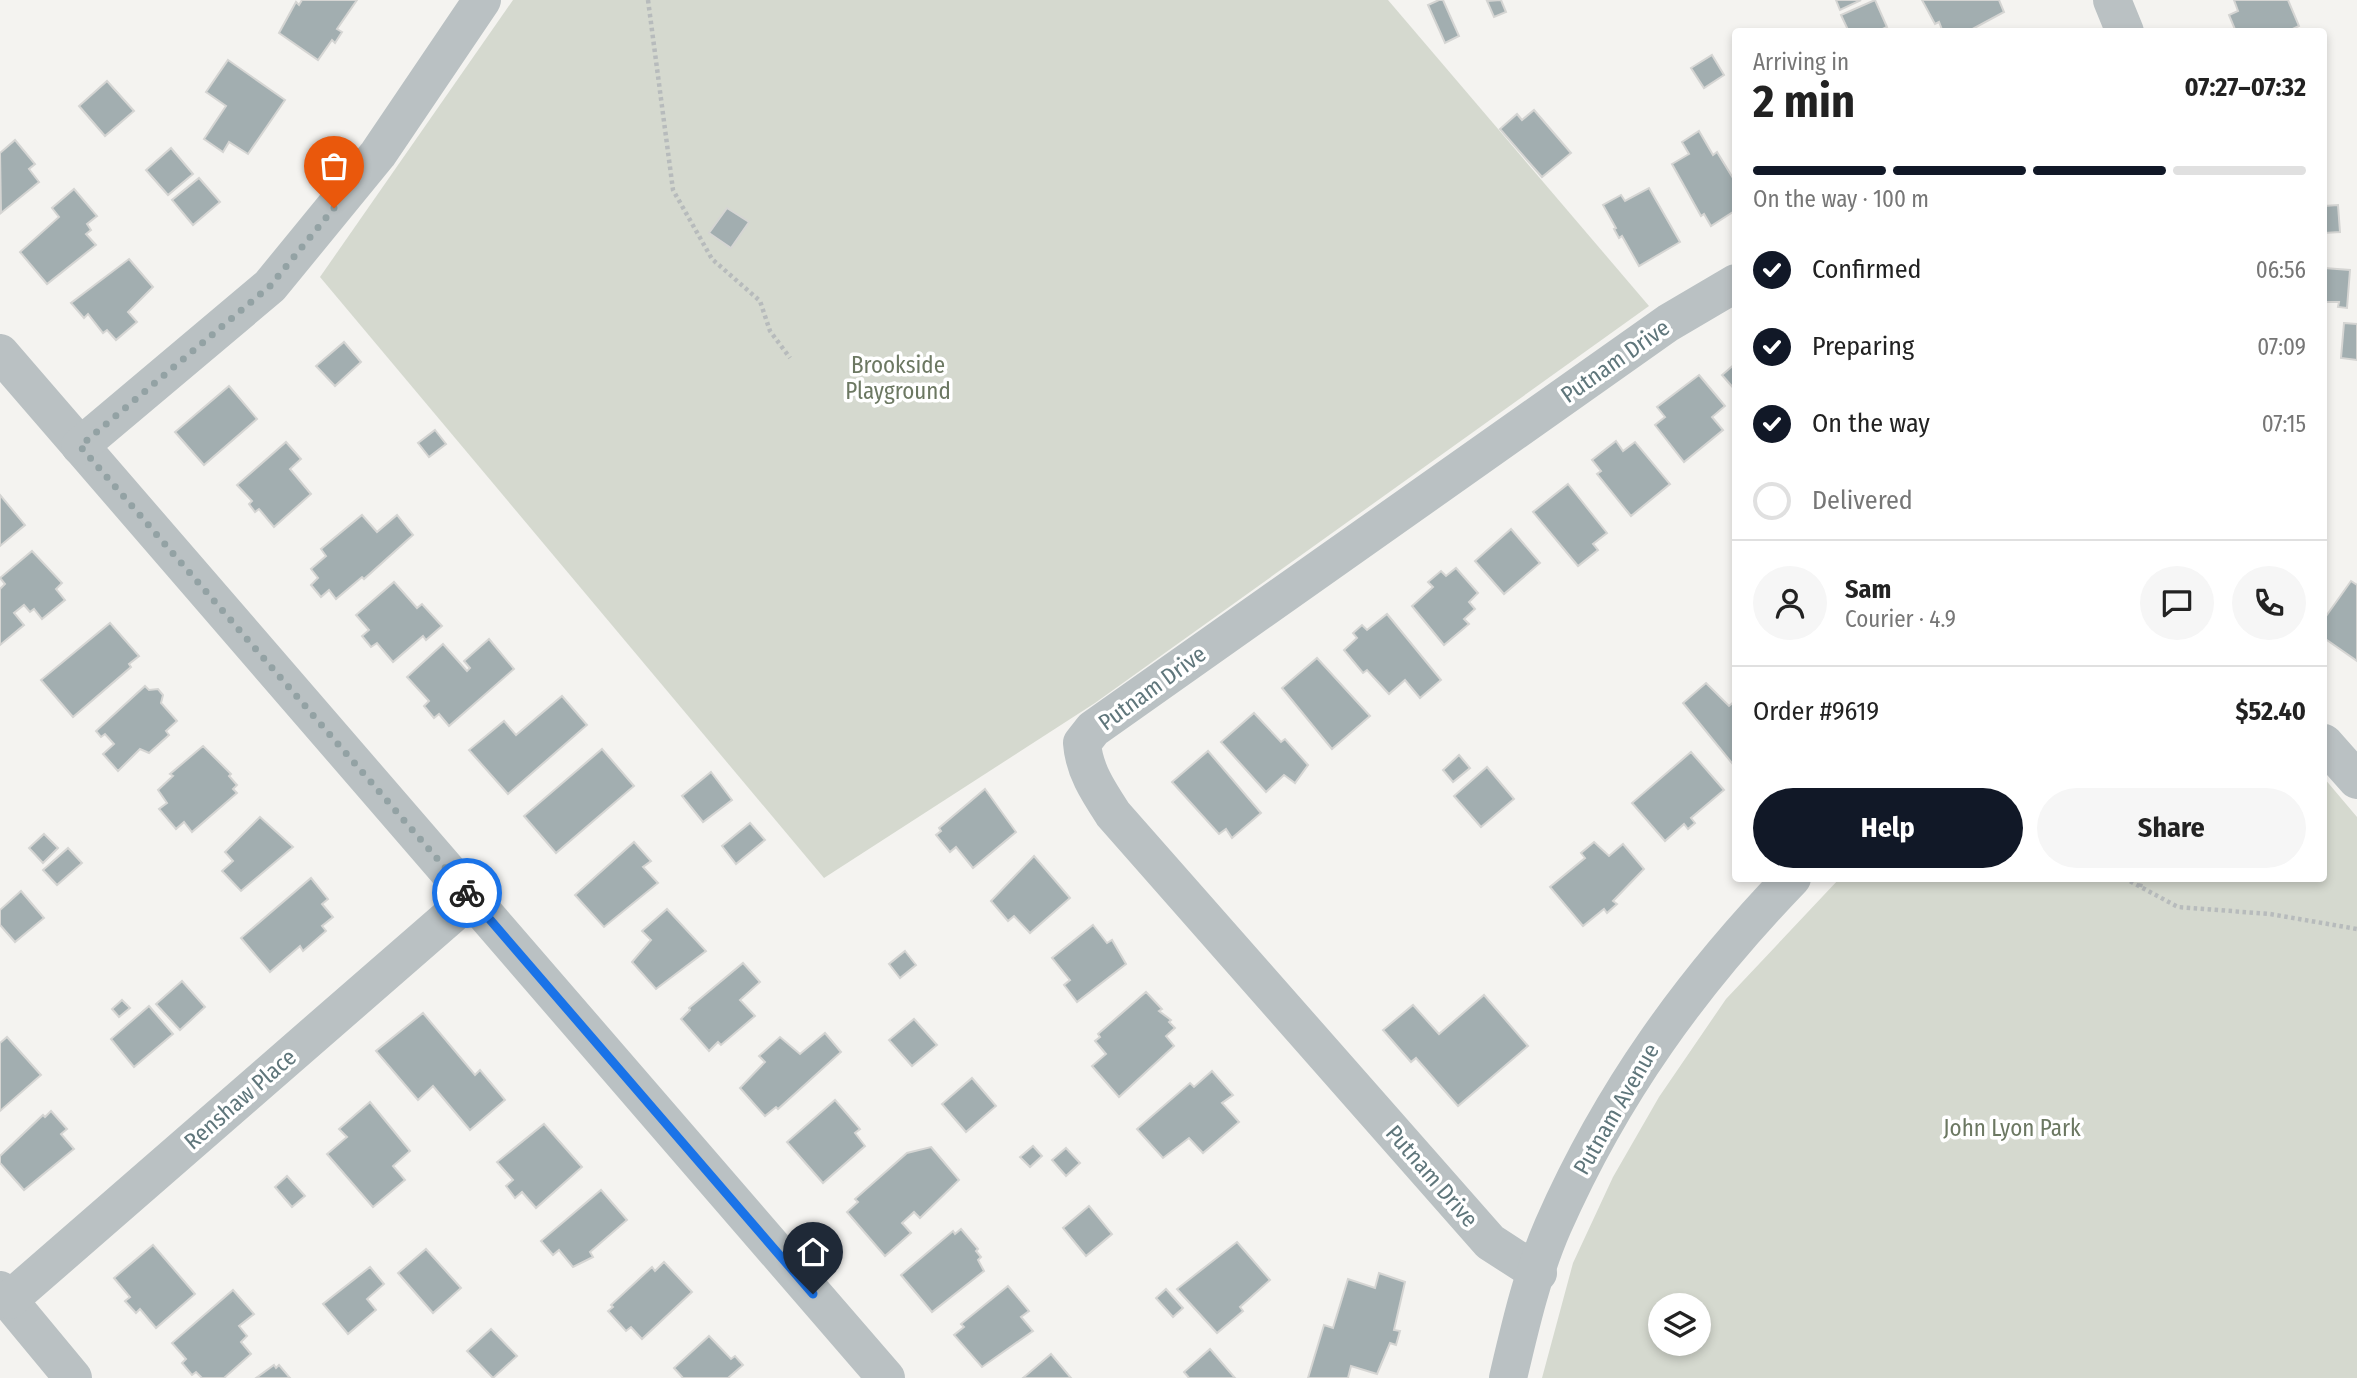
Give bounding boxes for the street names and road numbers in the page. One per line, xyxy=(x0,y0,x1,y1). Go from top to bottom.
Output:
street label: Putnam Drive xyxy=(1555,313,1675,409)
street label: Putnam Drive xyxy=(1093,640,1211,736)
street label: Putnam Avenue xyxy=(1567,1039,1665,1179)
street label: Renshaw Place xyxy=(178,1043,302,1155)
street label: Putnam Drive xyxy=(1380,1119,1484,1233)

